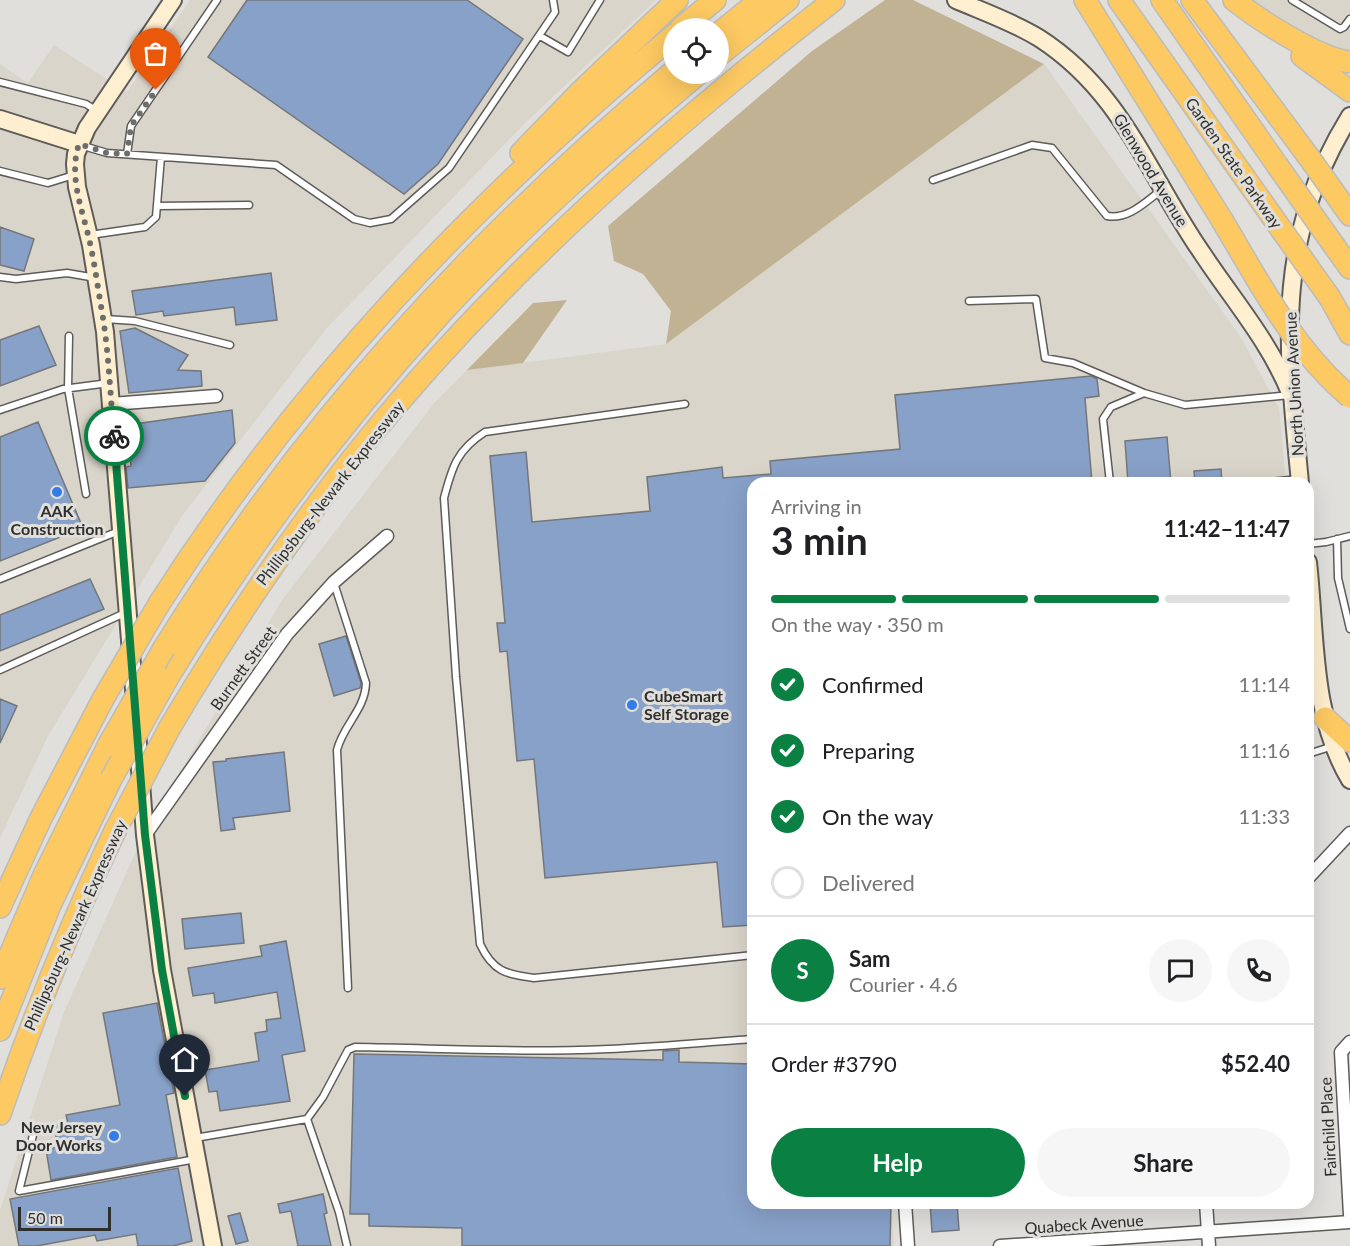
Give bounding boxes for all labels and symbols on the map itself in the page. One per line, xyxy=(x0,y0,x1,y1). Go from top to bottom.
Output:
pin xyxy=(130,28,181,90)
street label: Garden State Parkway xyxy=(1182,94,1287,232)
street label: Glenwood Avenue xyxy=(1110,110,1193,230)
street label: North Union Avenue xyxy=(1280,311,1307,457)
street label: Phillipsburg-Newark Expressway xyxy=(252,396,408,589)
courier xyxy=(84,406,144,466)
marker: AAK Construction xyxy=(50,485,64,499)
place label: AAK Construction xyxy=(11,501,103,538)
street label: Burnett Street xyxy=(206,622,280,714)
place label: CubeSmart Self Storage xyxy=(644,686,729,723)
marker: CubeSmart Self Storage xyxy=(625,698,639,712)
street label: Phillipsburg-Newark Expressway xyxy=(19,816,130,1033)
pin xyxy=(159,1034,210,1096)
street label: Fairchild Place xyxy=(1315,1077,1340,1177)
place label: New Jersey Door Works xyxy=(16,1117,103,1154)
marker: New Jersey Door Works xyxy=(107,1129,121,1143)
scale bar xyxy=(18,1204,111,1232)
street label: Quabeck Avenue xyxy=(1024,1210,1144,1237)

